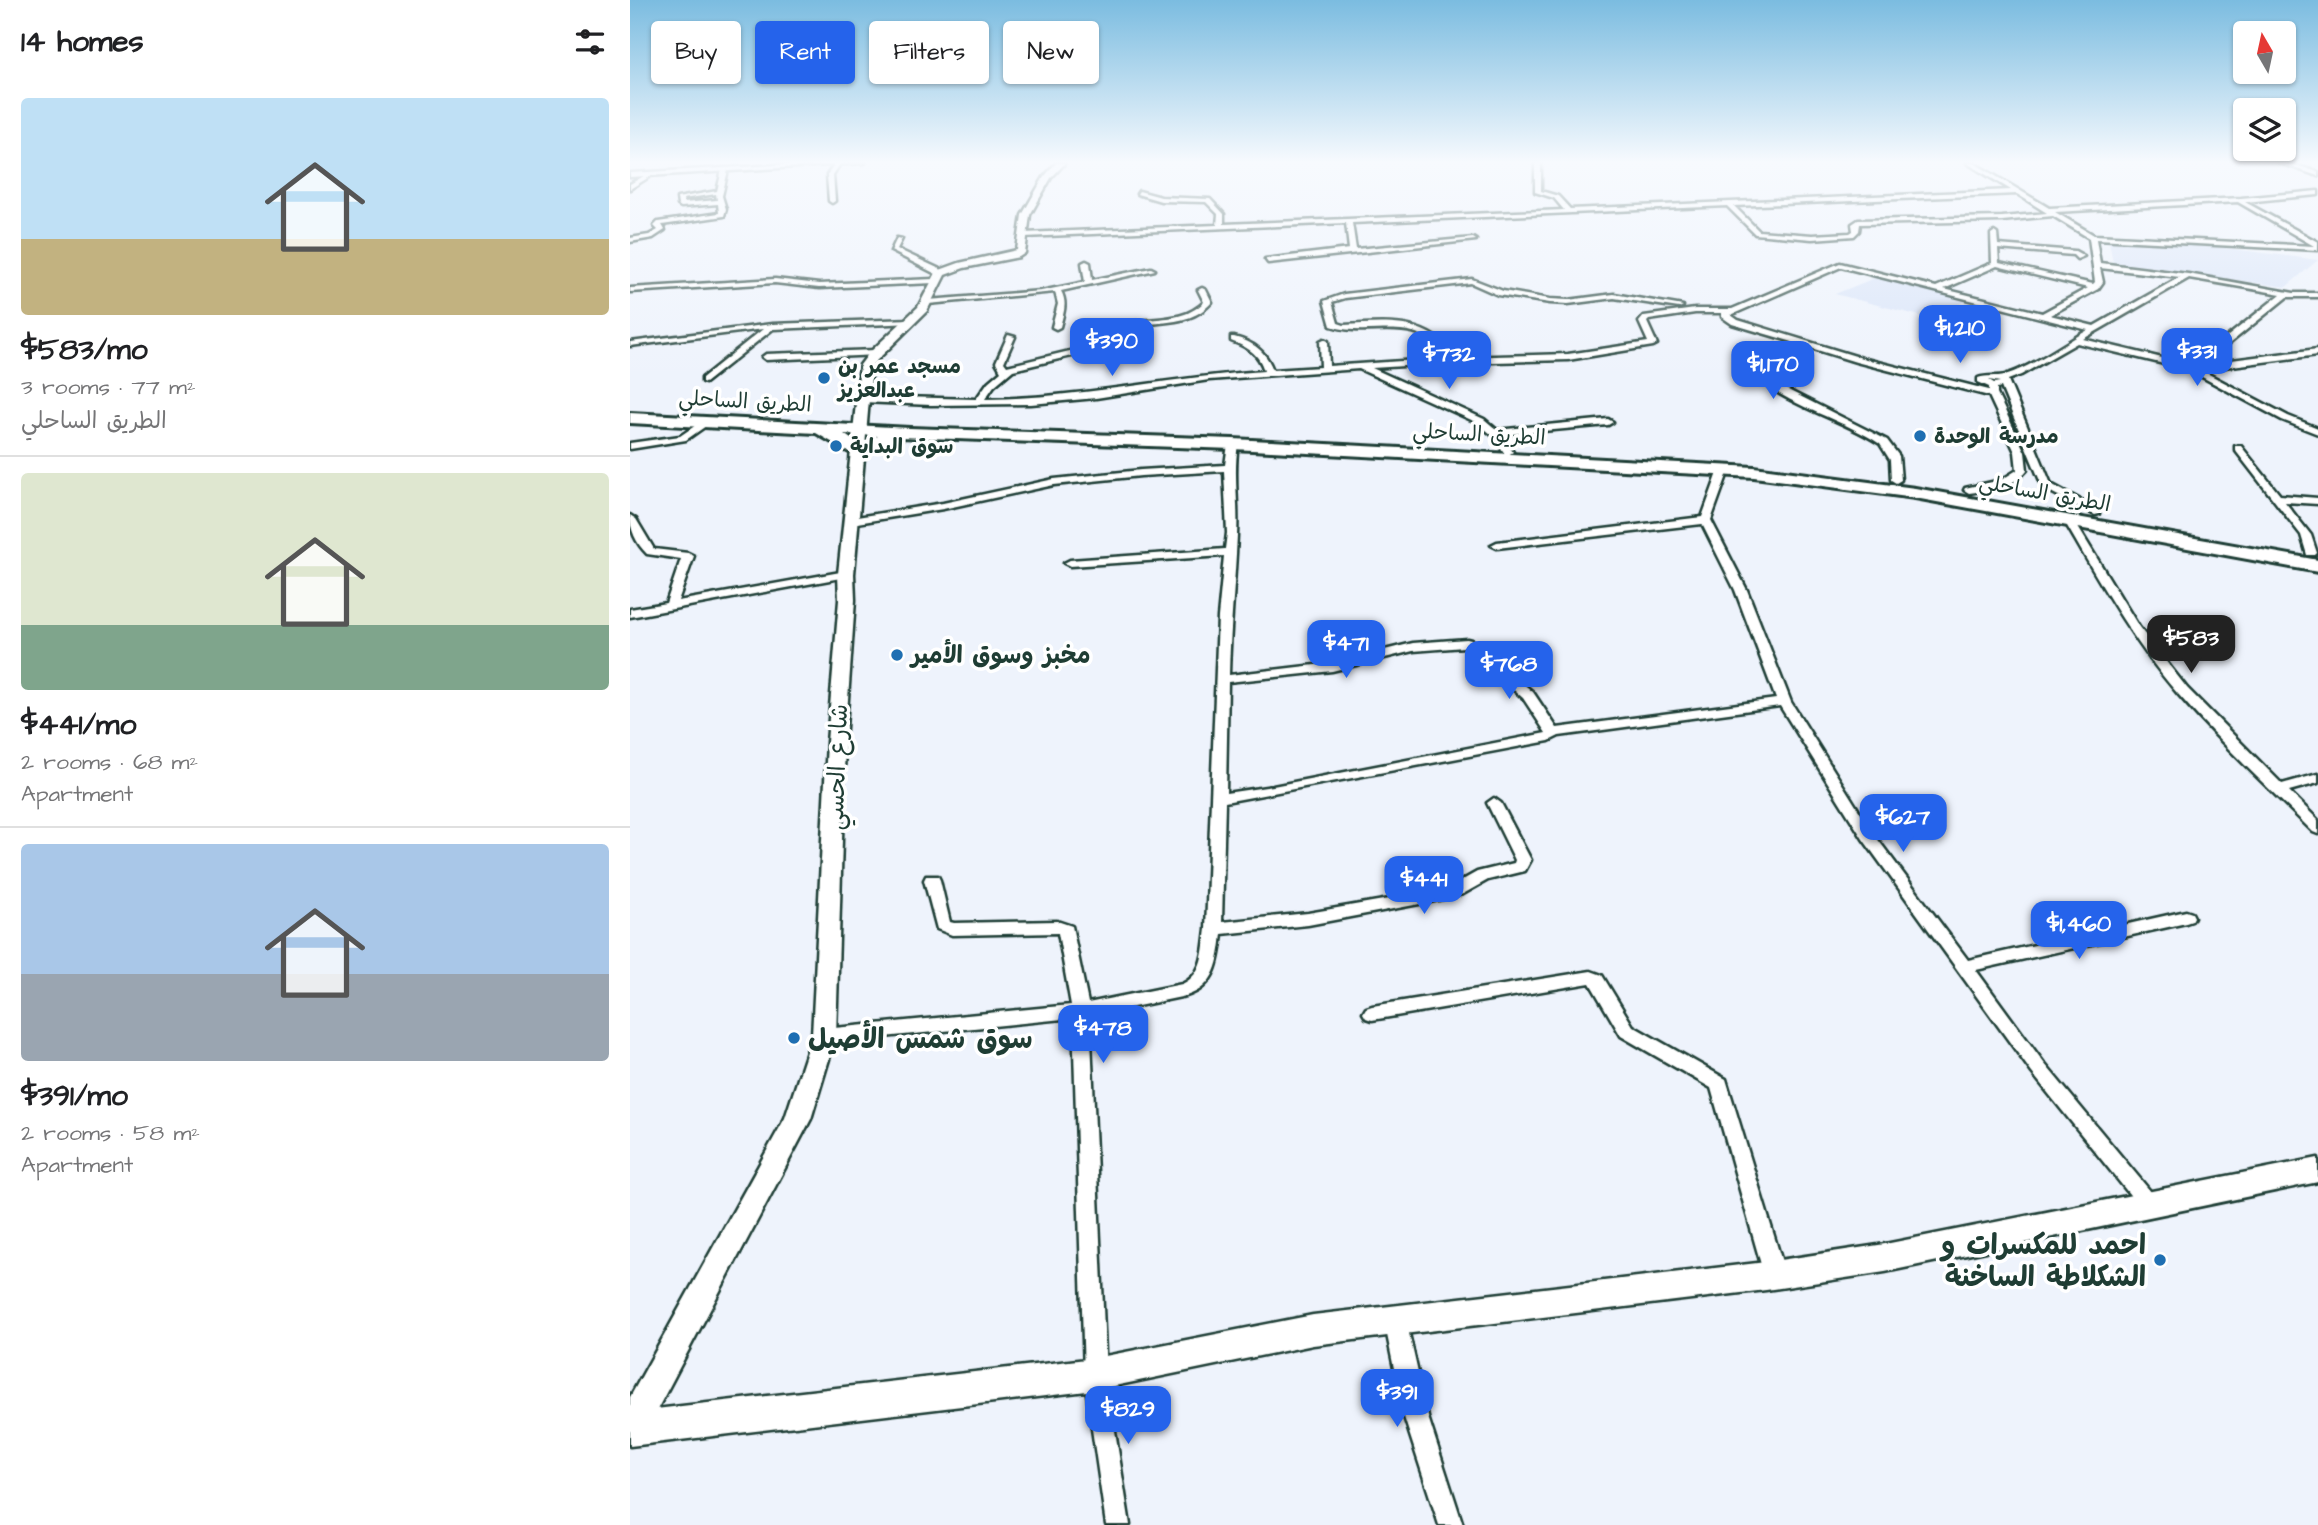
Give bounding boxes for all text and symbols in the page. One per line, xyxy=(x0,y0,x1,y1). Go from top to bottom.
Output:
text: 14 homes xyxy=(21,21,144,63)
chip: Buy xyxy=(651,21,741,84)
chip: Rent xyxy=(755,21,855,84)
chip: Filters xyxy=(869,21,989,84)
chip: New xyxy=(1003,21,1099,84)
north arrow xyxy=(2233,21,2296,84)
map controls xyxy=(2233,21,2296,161)
icon: filters xyxy=(571,23,609,61)
button: layers xyxy=(2233,98,2296,161)
icon: home xyxy=(252,144,378,270)
pin: $1,210 xyxy=(1903,306,2017,365)
text: $1,210 xyxy=(1935,312,1985,344)
pin: $390 xyxy=(1071,318,1153,378)
text: $390 xyxy=(1086,325,1138,357)
pin: $331 xyxy=(2156,328,2238,388)
text: $583/mo xyxy=(21,329,148,371)
pin: $732 xyxy=(1408,332,1490,391)
text: $331 xyxy=(2177,335,2217,367)
text: $732 xyxy=(1423,338,1475,370)
pin: $1,170 xyxy=(1716,342,1830,401)
text: $1,170 xyxy=(1747,348,1799,380)
place label: مسجد عمر بن عبدالعزيز xyxy=(836,352,961,405)
marker: مسجد عمر بن عبدالعزيز xyxy=(816,370,832,386)
text: 3 rooms · 77 m² xyxy=(21,371,196,403)
street label: الطريق الساحلي xyxy=(678,384,812,423)
text: الطريق الساحلي xyxy=(21,405,167,437)
street label: الطريق الساحلي xyxy=(1412,417,1546,456)
place label: مدرسة الوحدة xyxy=(1934,422,2059,451)
marker: مدرسة الوحدة xyxy=(1912,428,1928,444)
place label: سوق البداية xyxy=(850,432,953,461)
marker: سوق البداية xyxy=(828,438,844,454)
street label: الطريق الساحلي xyxy=(1976,468,2113,523)
icon: home xyxy=(252,519,378,645)
pin: $583 xyxy=(2150,616,2232,675)
pin: $471 xyxy=(1305,620,1387,680)
text: $583 xyxy=(2163,622,2219,654)
text: $471 xyxy=(1323,627,1369,659)
place label: مخبز وسوق الأمير xyxy=(909,638,1091,673)
pin: $768 xyxy=(1468,642,1550,701)
marker: مخبز وسوق الأمير xyxy=(889,647,905,663)
text: $768 xyxy=(1481,648,1537,680)
street label: شارع الحسي xyxy=(819,703,860,831)
text: $441/mo xyxy=(21,704,136,746)
text: 2 rooms · 68 m² xyxy=(21,746,198,778)
text: Apartment xyxy=(21,778,133,810)
pin: $627 xyxy=(1862,794,1944,854)
text: $627 xyxy=(1876,801,1930,833)
pin: $441 xyxy=(1383,856,1465,916)
text: $441 xyxy=(1400,863,1448,895)
icon: home xyxy=(252,890,378,1016)
pin: $1,460 xyxy=(2022,902,2136,961)
text: $1,460 xyxy=(2047,908,2111,940)
pin: $478 xyxy=(1062,1006,1144,1065)
text: $478 xyxy=(1074,1012,1132,1044)
place label: سوق شمس الأصيل xyxy=(808,1020,1033,1059)
marker: سوق شمس الأصيل xyxy=(786,1030,802,1046)
text: $391/mo xyxy=(21,1075,128,1117)
text: 2 rooms · 58 m² xyxy=(21,1117,200,1149)
text: Apartment xyxy=(21,1149,133,1181)
place label: احمد للمكسرات و الشكلاطة الساخنة xyxy=(1939,1226,2146,1297)
marker: احمد للمكسرات و الشكلاطة الساخنة xyxy=(2152,1252,2168,1268)
pin: $391 xyxy=(1356,1370,1438,1429)
text: $391 xyxy=(1377,1376,1417,1408)
pin: $829 xyxy=(1087,1386,1169,1446)
text: $829 xyxy=(1101,1393,1155,1425)

